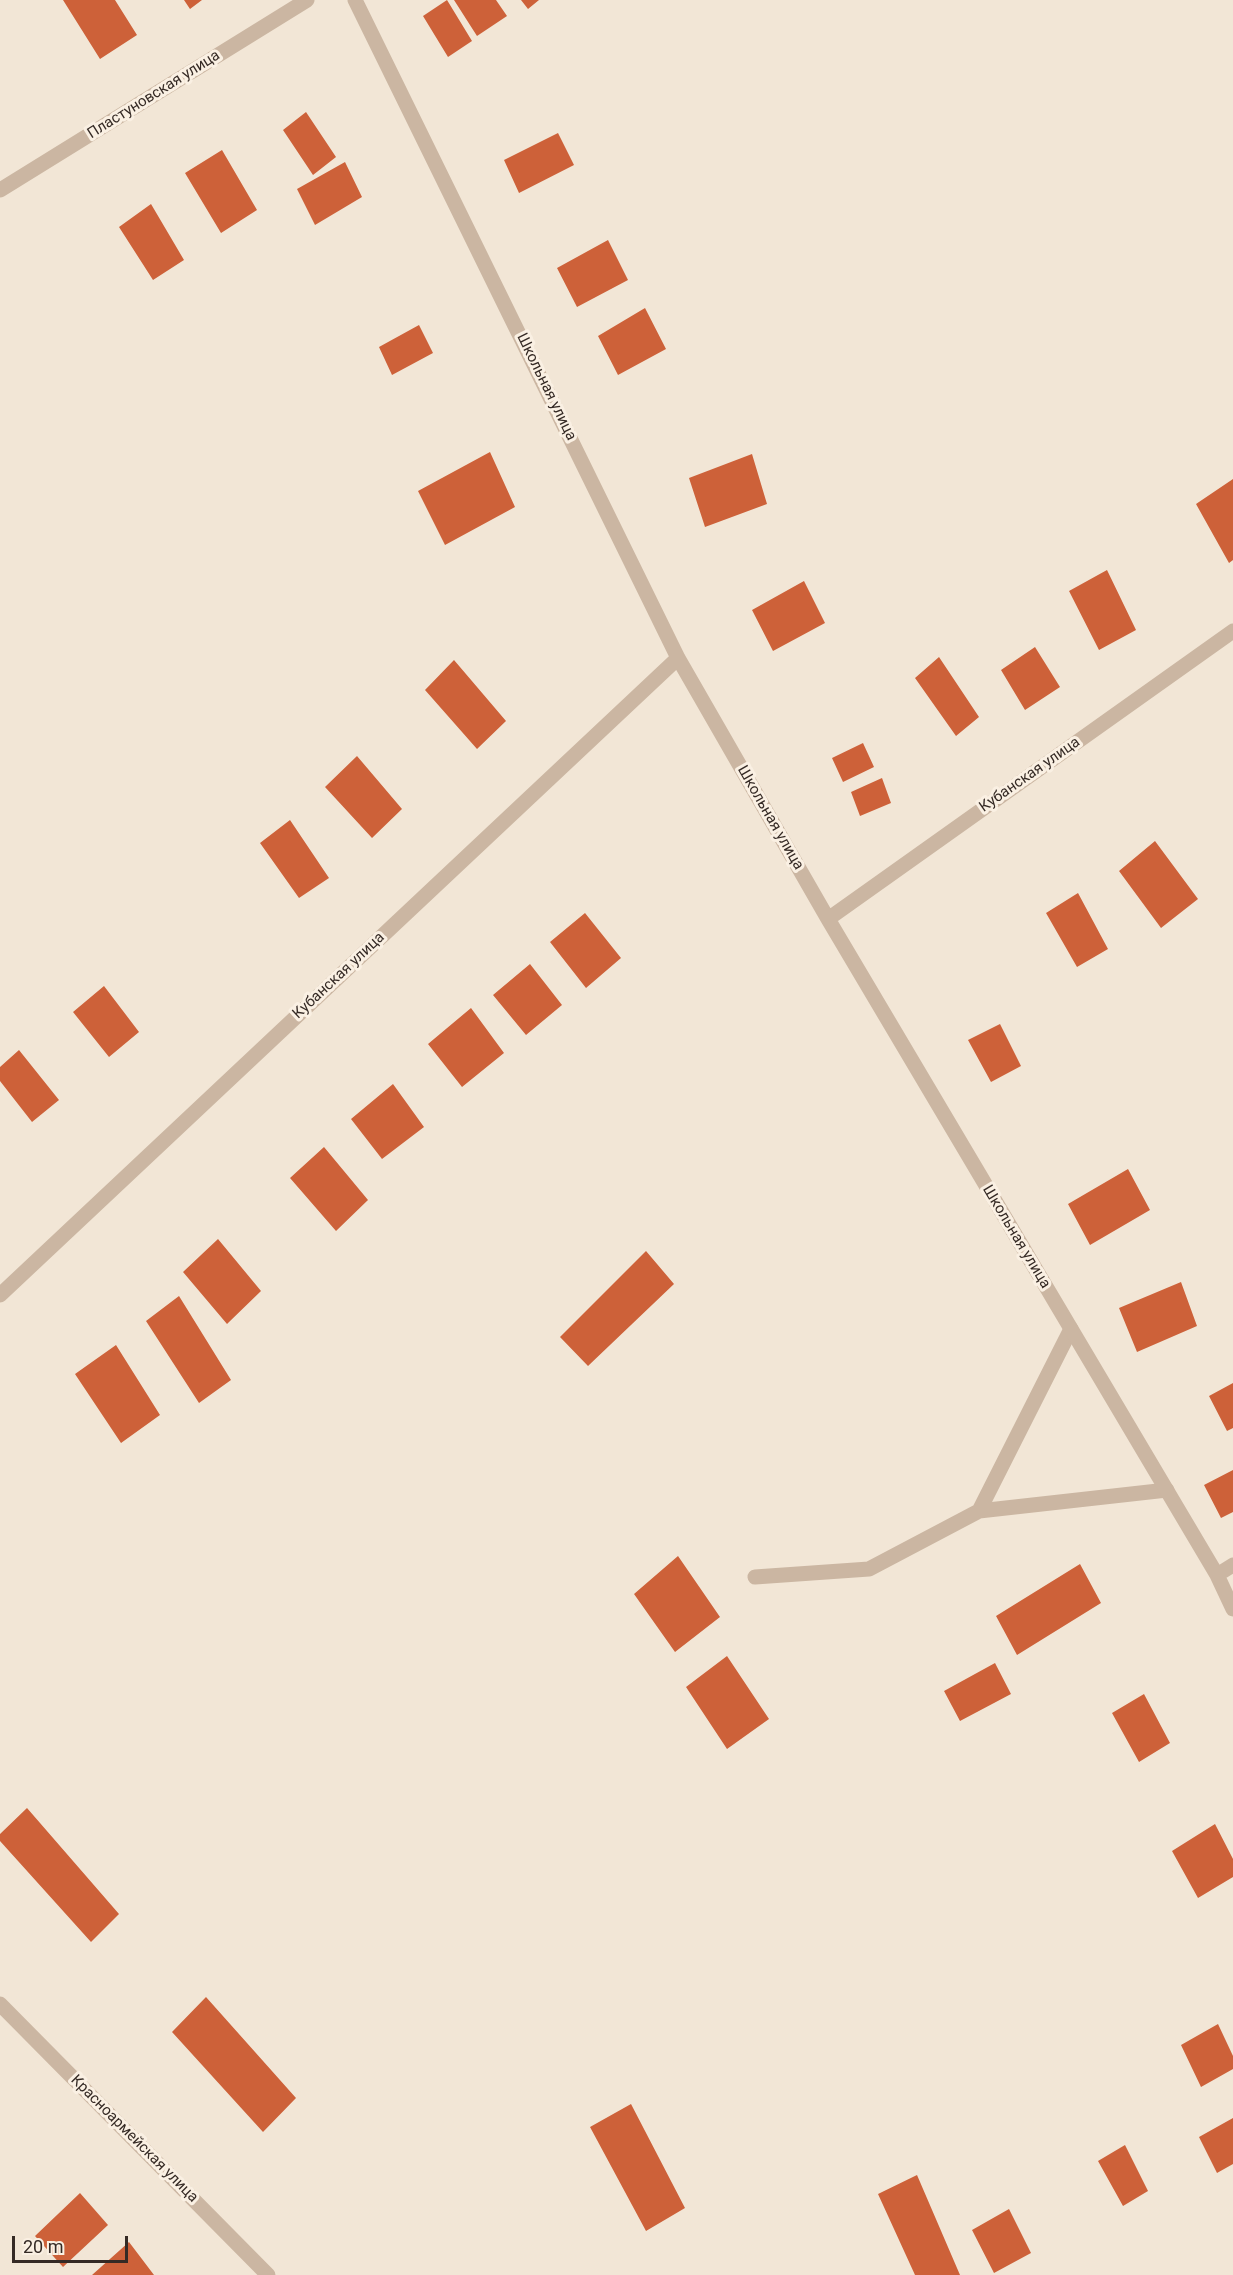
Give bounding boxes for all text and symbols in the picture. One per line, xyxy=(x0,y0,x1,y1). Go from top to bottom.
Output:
street label: Пластуновская улица xyxy=(84,47,224,143)
street label: Школьная улица xyxy=(512,330,580,444)
street label: Кубанская улица xyxy=(976,734,1084,816)
street label: Школьная улица xyxy=(733,763,807,873)
street label: Кубанская улица xyxy=(289,929,389,1023)
street label: Школьная улица xyxy=(978,1182,1054,1292)
street label: Красноармейская улица xyxy=(67,2072,201,2206)
scale bar xyxy=(15,2224,130,2262)
text: 20 m xyxy=(23,2236,63,2257)

